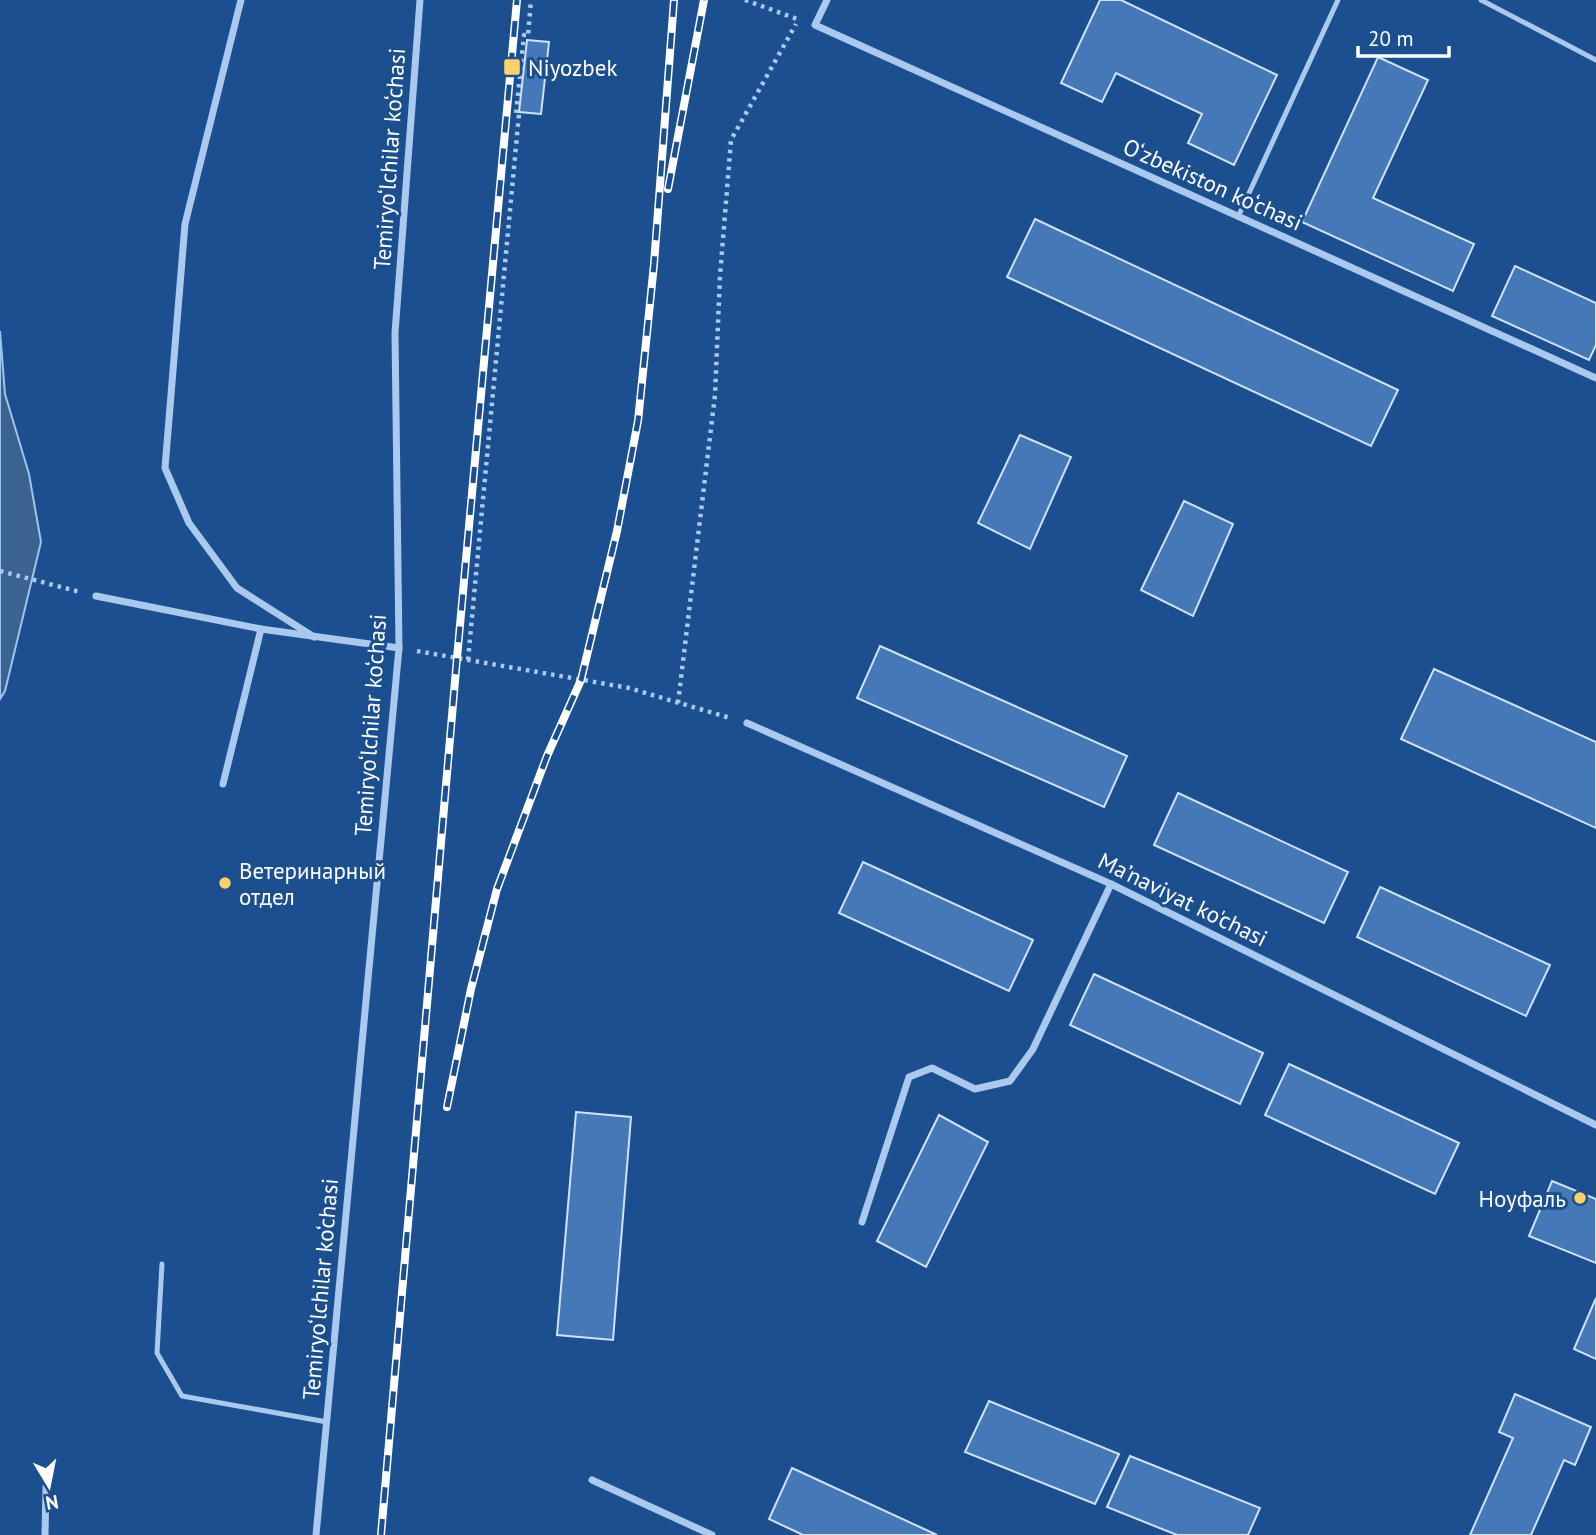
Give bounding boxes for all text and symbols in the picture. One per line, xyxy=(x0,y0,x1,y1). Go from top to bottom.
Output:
scale bar xyxy=(1358,14,1449,58)
text: 20 m xyxy=(1368,25,1414,52)
street label: Temiryo‘lchilar ko‘chasi xyxy=(367,47,411,271)
place label: Niyozbek xyxy=(528,53,617,82)
marker: Niyozbek xyxy=(502,57,522,77)
street label: O‘zbekiston ko‘chasi xyxy=(1119,131,1307,237)
street label: Temiryo‘lchilar ko‘chasi xyxy=(348,613,392,837)
street label: Ma’naviyat ko'chasi xyxy=(1094,846,1272,952)
place label: Ветеринарный отдел xyxy=(239,856,386,911)
marker: Ветеринарный отдел xyxy=(217,875,233,891)
street label: Temiryo‘lchilar ko‘chasi xyxy=(296,1177,344,1401)
place label: Ноуфаль xyxy=(1479,1184,1566,1213)
marker: Ноуфаль xyxy=(1572,1190,1588,1206)
north arrow xyxy=(14,1451,84,1521)
text: N xyxy=(44,1490,60,1516)

